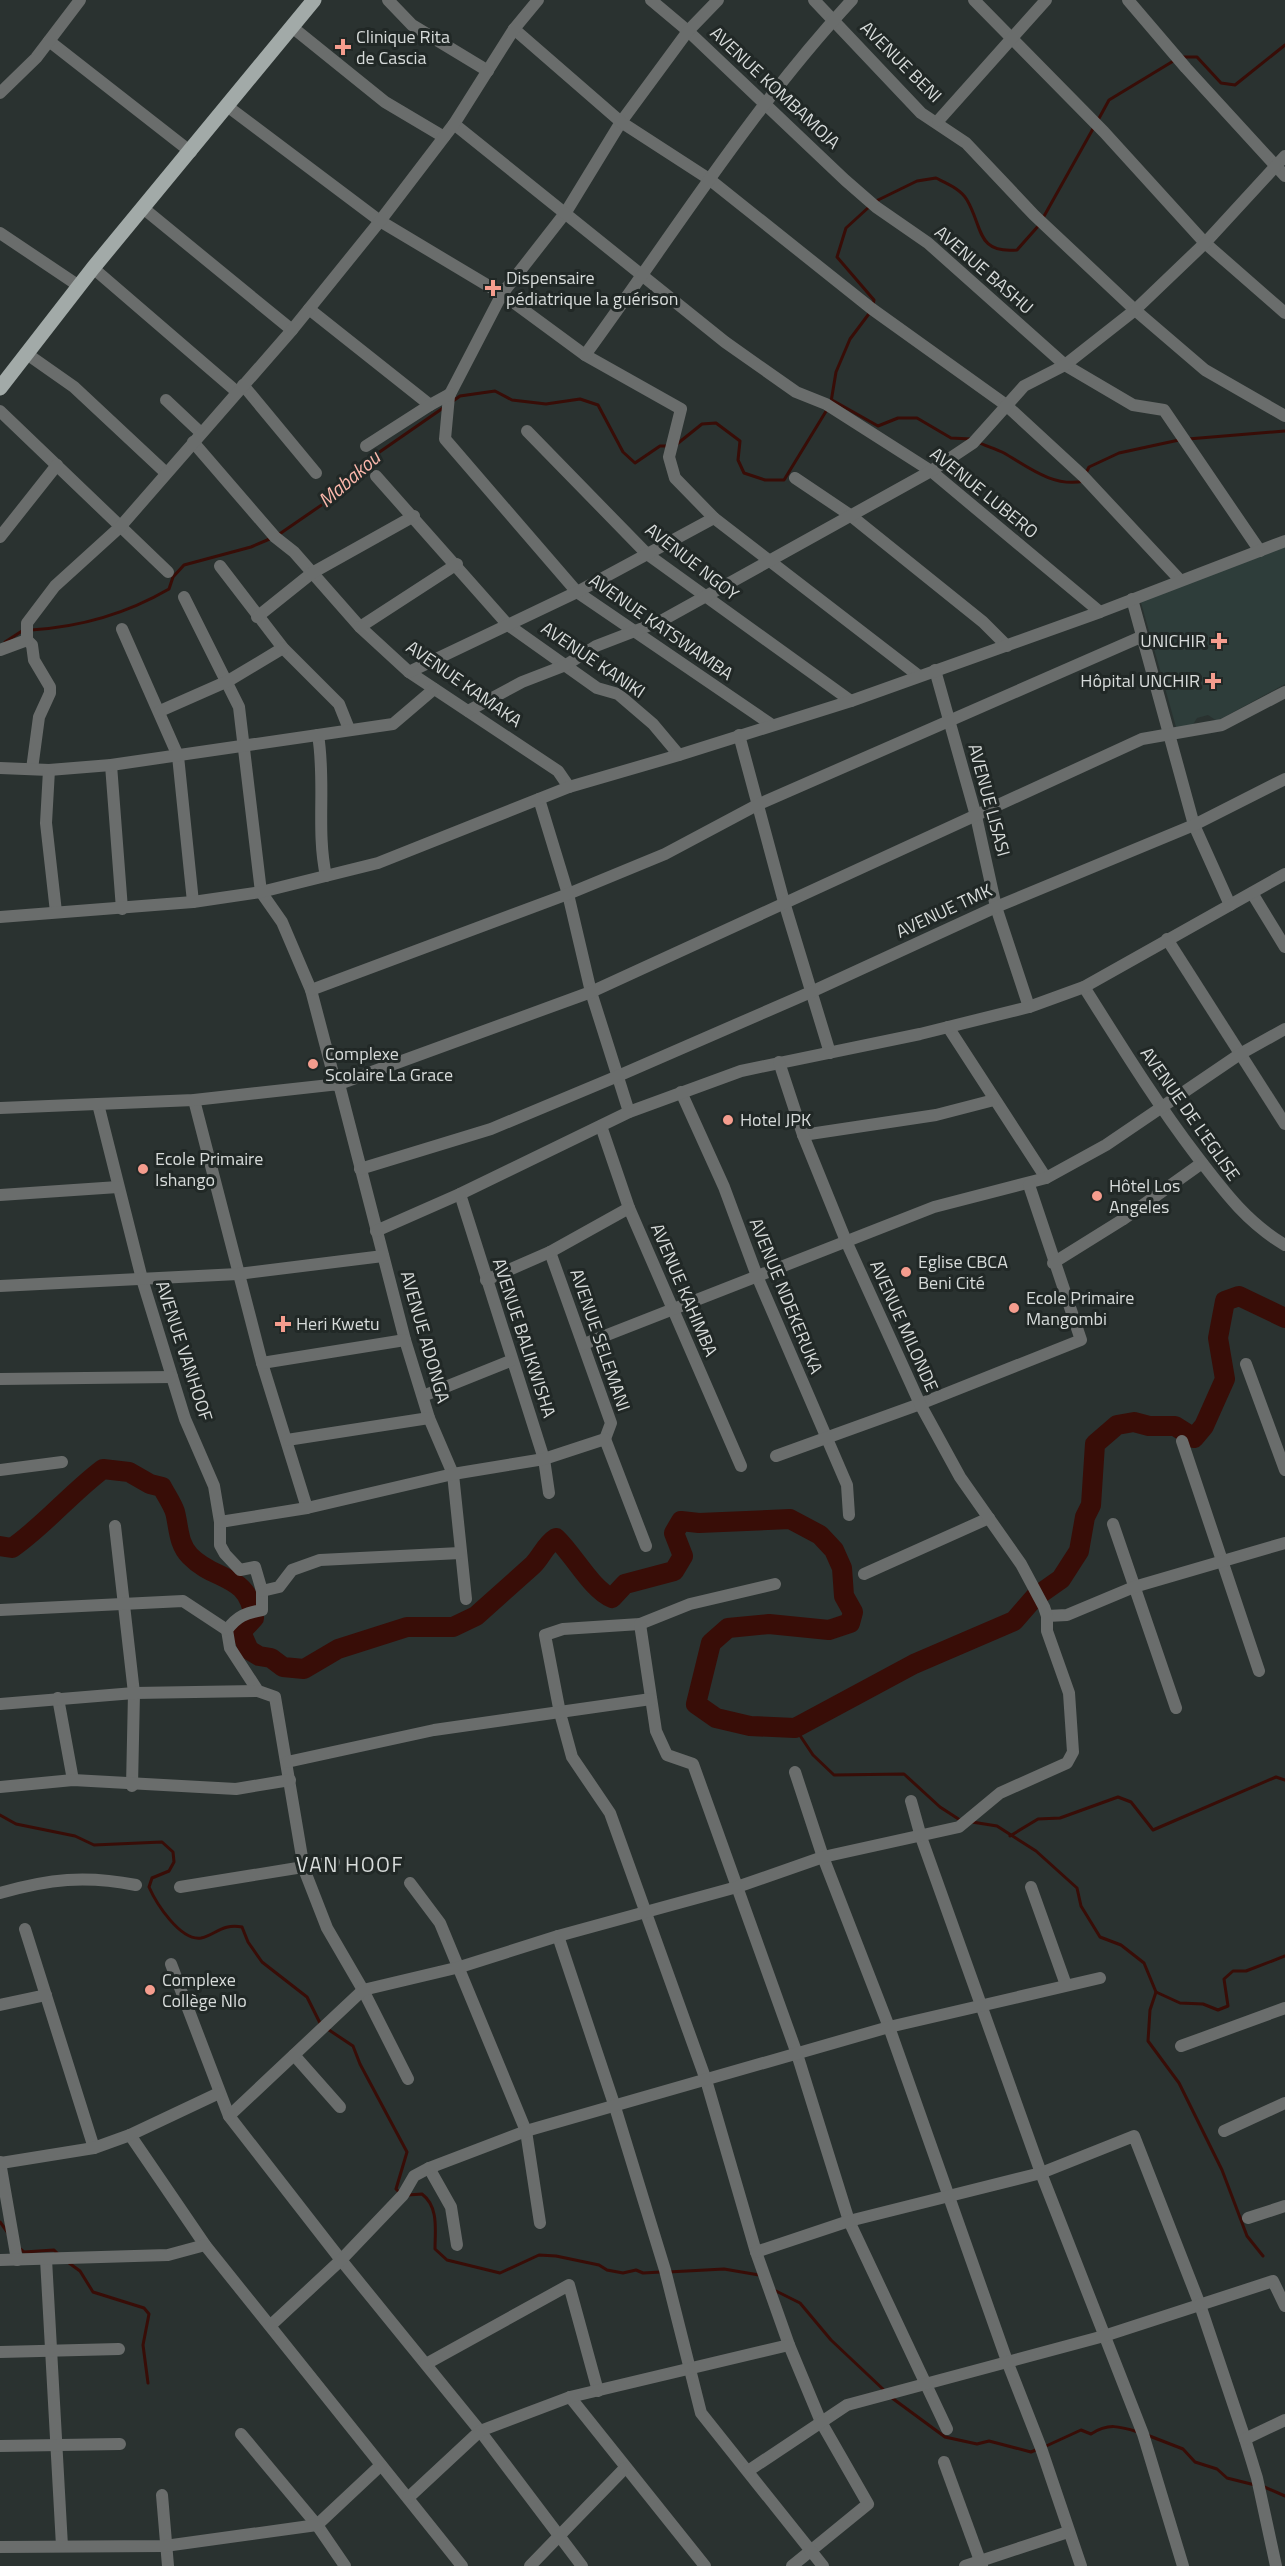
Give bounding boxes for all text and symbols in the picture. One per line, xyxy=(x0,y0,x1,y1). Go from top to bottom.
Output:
street label: AVENUE BENI xyxy=(854,15,948,109)
street label: AVENUE KOMBAMOJA xyxy=(704,20,847,155)
place label: Clinique Rita de Cascia xyxy=(356,23,450,71)
marker: Clinique Rita de Cascia xyxy=(334,38,352,56)
street label: AVENUE BASHU xyxy=(929,219,1040,320)
place label: Dispensaire pédiatrique la guérison xyxy=(506,264,678,312)
marker: Dispensaire pédiatrique la guérison xyxy=(484,279,502,297)
street label: AVENUE LUBERO xyxy=(924,440,1044,545)
water label: Mabakou xyxy=(311,442,388,515)
street label: AVENUE NGOY xyxy=(640,516,745,607)
street label: AVENUE KATSWAMBA xyxy=(584,567,739,687)
street label: AVENUE KANIKI xyxy=(536,615,651,704)
place label: UNICHIR xyxy=(1140,627,1206,654)
marker: UNICHIR xyxy=(1210,632,1228,650)
street label: AVENUE KAMAKA xyxy=(401,633,528,734)
place label: Hôpital UNCHIR xyxy=(1080,667,1200,694)
marker: Hôpital UNCHIR xyxy=(1204,672,1222,690)
street label: AVENUE LISASI xyxy=(961,740,1018,859)
street label: AVENUE TMK xyxy=(891,877,996,945)
place label: Complexe Scolaire La Grace xyxy=(325,1040,453,1088)
street label: AVENUE DE L'EGLISE xyxy=(1134,1041,1247,1186)
marker: Complexe Scolaire La Grace xyxy=(306,1057,320,1071)
place label: Hotel JPK xyxy=(740,1106,811,1133)
marker: Hotel JPK xyxy=(721,1113,735,1127)
place label: Ecole Primaire Ishango xyxy=(155,1145,263,1193)
marker: Ecole Primaire Ishango xyxy=(136,1162,150,1176)
place label: Hôtel Los Angeles xyxy=(1109,1172,1180,1220)
marker: Hôtel Los Angeles xyxy=(1090,1189,1104,1203)
street label: AVENUE NDEKERUKA xyxy=(743,1214,830,1378)
street label: AVENUE KAHIMBA xyxy=(644,1219,725,1361)
place label: Eglise CBCA Beni Cité xyxy=(918,1248,1008,1296)
street label: AVENUE BALIKWISHA xyxy=(486,1255,563,1421)
street label: AVENUE MILONDE xyxy=(863,1256,946,1396)
street label: AVENUE SELEMANI xyxy=(563,1265,638,1415)
marker: Eglise CBCA Beni Cité xyxy=(899,1265,913,1279)
street label: AVENUE ADONGA xyxy=(394,1268,457,1406)
street label: AVENUE VANHOOF xyxy=(149,1277,220,1425)
place label: Ecole Primaire Mangombi xyxy=(1026,1284,1134,1332)
marker: Ecole Primaire Mangombi xyxy=(1007,1301,1021,1315)
place label: Heri Kwetu xyxy=(296,1310,380,1337)
marker: Heri Kwetu xyxy=(274,1315,292,1333)
district label: VAN HOOF xyxy=(296,1848,404,1880)
place label: Complexe Collège Nlo xyxy=(162,1966,247,2014)
marker: Complexe Collège Nlo xyxy=(143,1983,157,1997)

